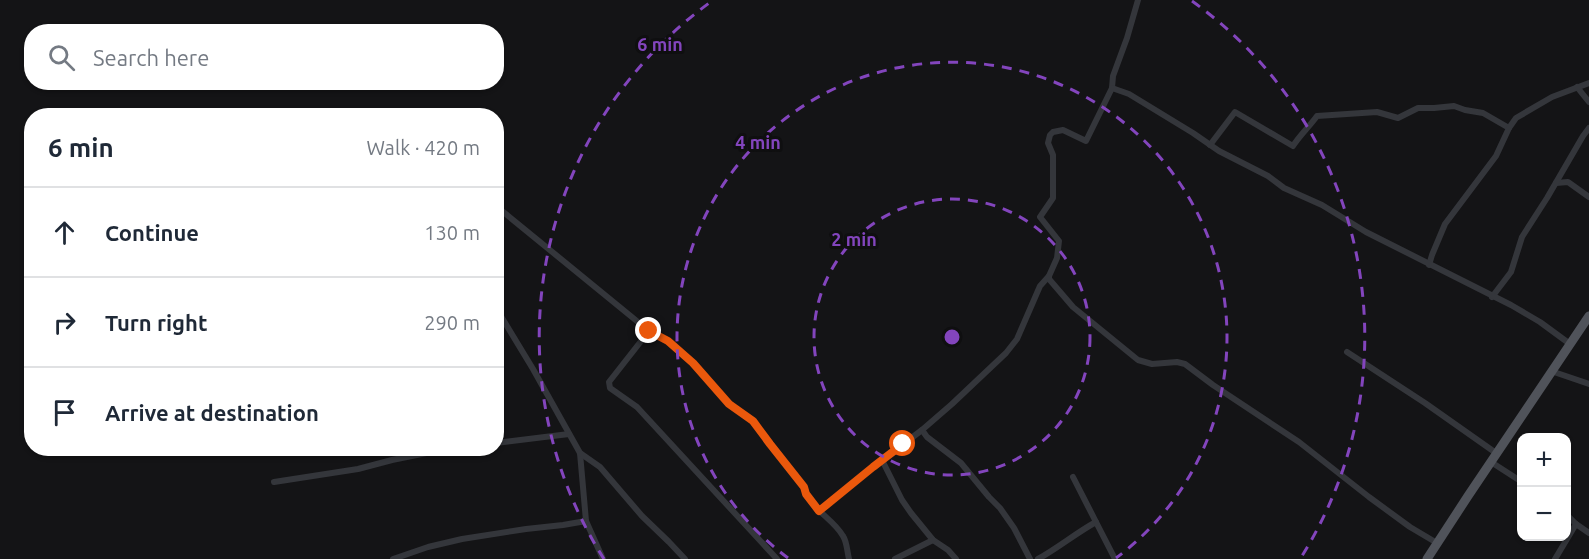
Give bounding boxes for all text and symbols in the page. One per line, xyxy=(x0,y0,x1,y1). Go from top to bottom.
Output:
search box xyxy=(24,24,504,90)
text: 6 min xyxy=(637,34,683,54)
icon: search xyxy=(45,41,78,74)
text: Search here xyxy=(93,45,209,70)
text: 4 min xyxy=(735,132,781,152)
text: 6 min xyxy=(48,133,114,162)
text: Walk · 420 m xyxy=(367,136,480,159)
icon: ahead xyxy=(48,216,81,249)
text: Continue xyxy=(105,220,199,245)
text: 130 m xyxy=(424,221,480,244)
text: 2 min xyxy=(831,229,877,249)
icon: right xyxy=(48,306,81,339)
text: Turn right xyxy=(105,310,207,335)
text: 290 m xyxy=(424,311,480,334)
route end xyxy=(635,317,661,343)
centre of rings xyxy=(942,327,962,347)
icon: arrive xyxy=(48,396,81,429)
text: Arrive at destination xyxy=(105,400,319,425)
route start xyxy=(889,430,915,456)
map controls xyxy=(1517,433,1571,541)
button: + xyxy=(1517,433,1571,487)
button: − xyxy=(1517,487,1571,541)

